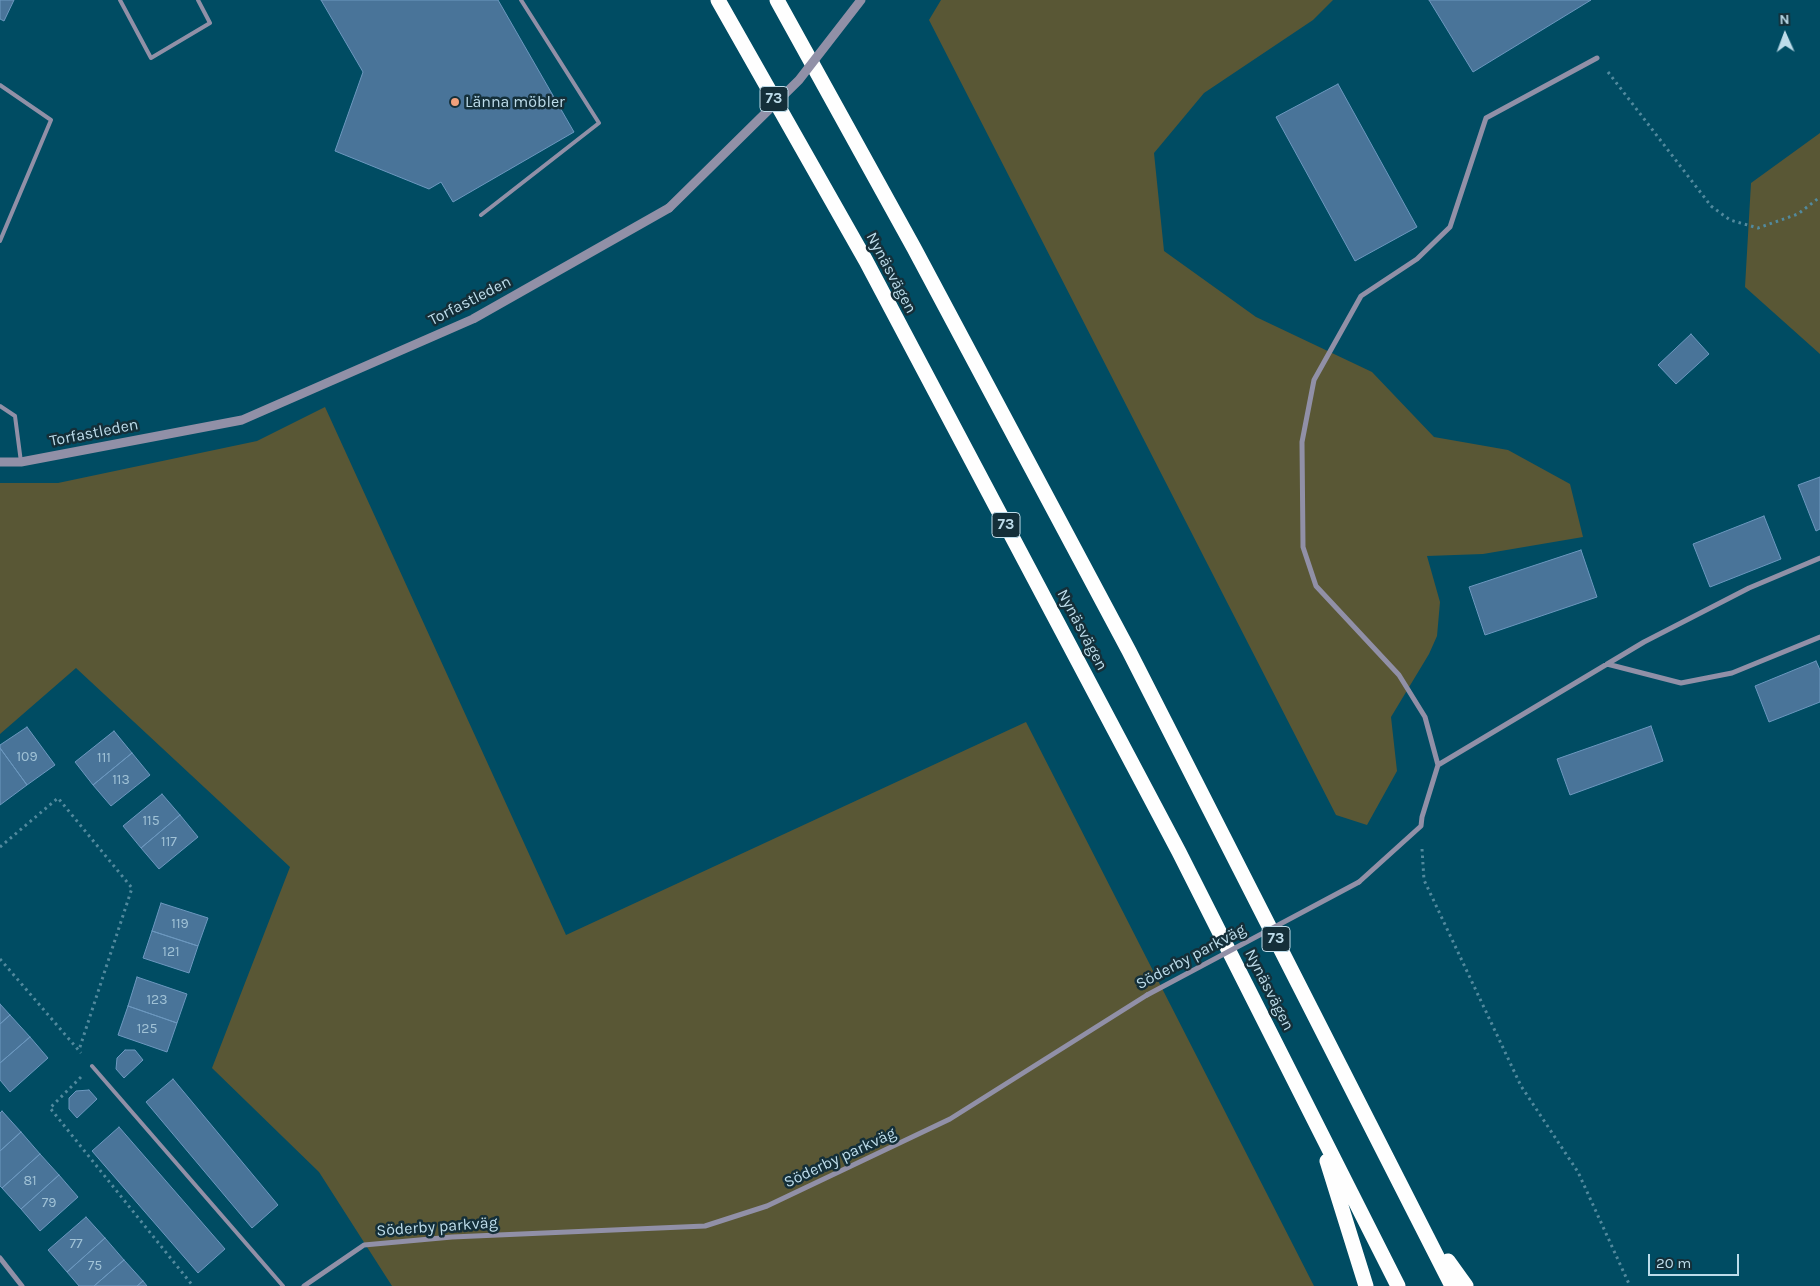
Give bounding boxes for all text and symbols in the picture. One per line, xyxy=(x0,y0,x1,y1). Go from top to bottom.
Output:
north arrow xyxy=(1760,10,1810,60)
text: N xyxy=(1779,11,1790,28)
road number: 73 xyxy=(760,86,788,112)
place label: Länna möbler xyxy=(465,92,565,112)
marker: Länna möbler xyxy=(449,96,461,108)
street label: Nynäsvägen xyxy=(862,229,920,317)
street label: Torfastleden xyxy=(426,272,514,330)
street label: Torfastleden xyxy=(48,415,140,451)
road number: 73 xyxy=(992,512,1020,538)
street label: Nynäsvägen xyxy=(1053,586,1111,674)
house number: 109 xyxy=(16,749,38,765)
house number: 111 xyxy=(97,750,111,766)
house number: 113 xyxy=(112,772,130,788)
house number: 115 xyxy=(142,813,160,829)
house number: 117 xyxy=(161,834,177,850)
house number: 119 xyxy=(171,916,189,932)
street label: Söderby parkväg xyxy=(1133,920,1249,994)
road number: 73 xyxy=(1262,926,1290,952)
house number: 121 xyxy=(162,944,180,960)
street label: Nynäsvägen xyxy=(1240,946,1298,1034)
house number: 123 xyxy=(146,992,168,1008)
house number: 125 xyxy=(137,1021,157,1037)
street label: Söderby parkväg xyxy=(781,1124,899,1192)
house number: 81 xyxy=(23,1173,37,1189)
house number: 79 xyxy=(42,1195,56,1211)
street label: Söderby parkväg xyxy=(376,1213,498,1241)
house number: 77 xyxy=(69,1236,83,1252)
scale bar xyxy=(1650,1244,1741,1276)
text: 20 m xyxy=(1656,1254,1691,1272)
house number: 75 xyxy=(88,1258,102,1274)

